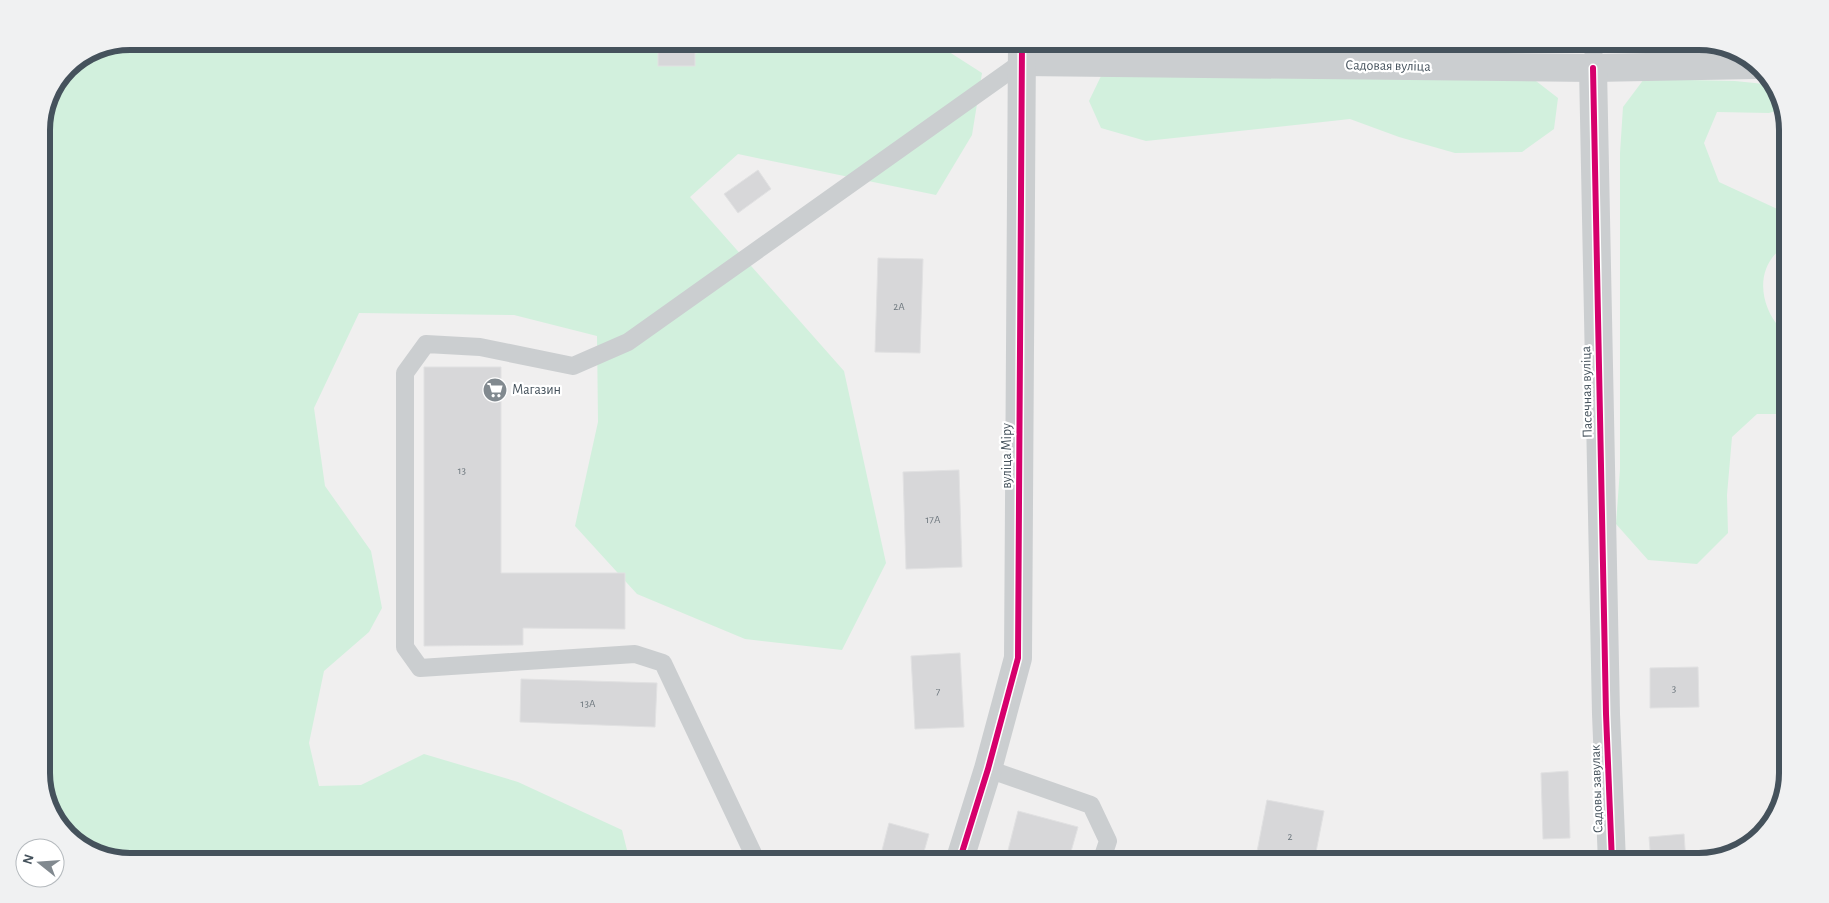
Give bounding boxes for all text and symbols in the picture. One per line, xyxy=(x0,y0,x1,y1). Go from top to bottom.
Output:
street label: Садовая вуліца xyxy=(1345,58,1431,74)
house number: 2А xyxy=(893,301,905,312)
street label: Пасечная вуліца xyxy=(1579,345,1595,438)
supermarket icon: Магазин xyxy=(482,377,508,403)
place label: Магазин xyxy=(512,383,561,397)
street label: вуліца Міру xyxy=(1000,423,1014,489)
house number: 13 xyxy=(458,465,467,476)
house number: 17А xyxy=(926,514,941,525)
house number: 3 xyxy=(1672,683,1677,694)
house number: 7 xyxy=(936,686,941,697)
house number: 13А xyxy=(581,698,596,709)
street label: Садовы завулак xyxy=(1588,744,1606,833)
house number: 2 xyxy=(1287,831,1293,842)
north arrow xyxy=(15,838,65,888)
text: N xyxy=(20,853,37,866)

